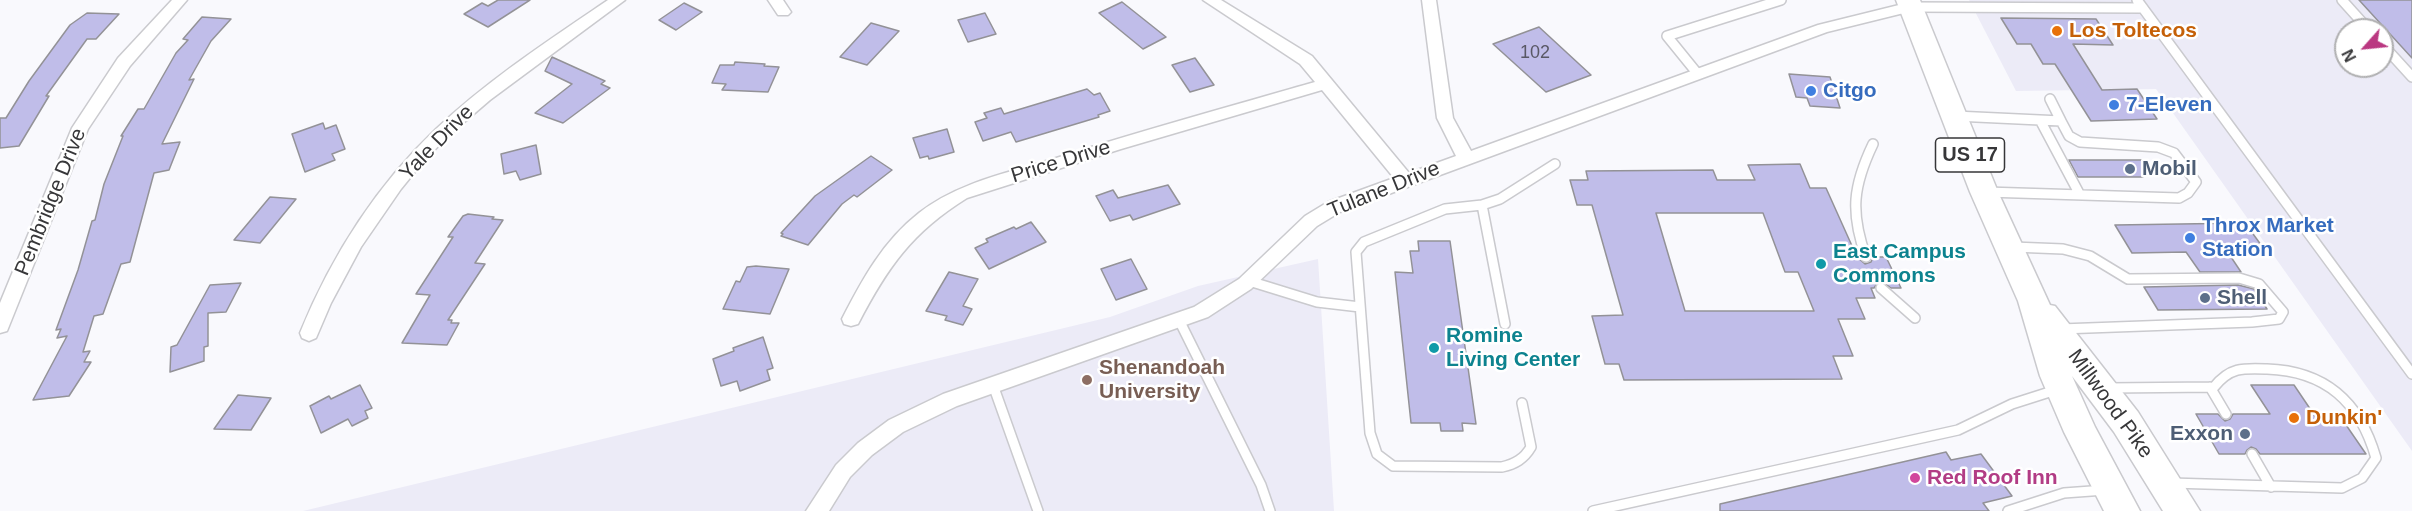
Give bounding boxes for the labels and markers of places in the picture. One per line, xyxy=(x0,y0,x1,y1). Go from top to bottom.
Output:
place label: Los Toltecos xyxy=(2069,18,2197,44)
marker: Los Toltecos xyxy=(2050,24,2064,38)
place label: Citgo xyxy=(1823,78,1877,104)
marker: Citgo xyxy=(1804,84,1818,98)
place label: 7-Eleven xyxy=(2126,92,2212,118)
marker: 7-Eleven xyxy=(2107,98,2121,112)
place label: Mobil xyxy=(2142,156,2197,182)
marker: Mobil xyxy=(2123,162,2137,176)
place label: Throx Market Station xyxy=(2202,213,2334,263)
marker: Throx Market Station xyxy=(2183,231,2197,245)
place label: East Campus Commons xyxy=(1833,239,1966,289)
marker: East Campus Commons xyxy=(1814,257,1828,271)
place label: Shell xyxy=(2217,285,2267,311)
marker: Shell xyxy=(2198,291,2212,305)
place label: Romine Living Center xyxy=(1446,323,1580,373)
marker: Romine Living Center xyxy=(1427,341,1441,355)
place label: Shenandoah University xyxy=(1099,355,1225,405)
marker: Shenandoah University xyxy=(1080,373,1094,387)
place label: Dunkin' xyxy=(2306,405,2382,431)
marker: Dunkin' xyxy=(2287,411,2301,425)
place label: Exxon xyxy=(2170,421,2233,447)
marker: Exxon xyxy=(2238,427,2252,441)
place label: Red Roof Inn xyxy=(1927,465,2058,491)
marker: Red Roof Inn xyxy=(1908,471,1922,485)

